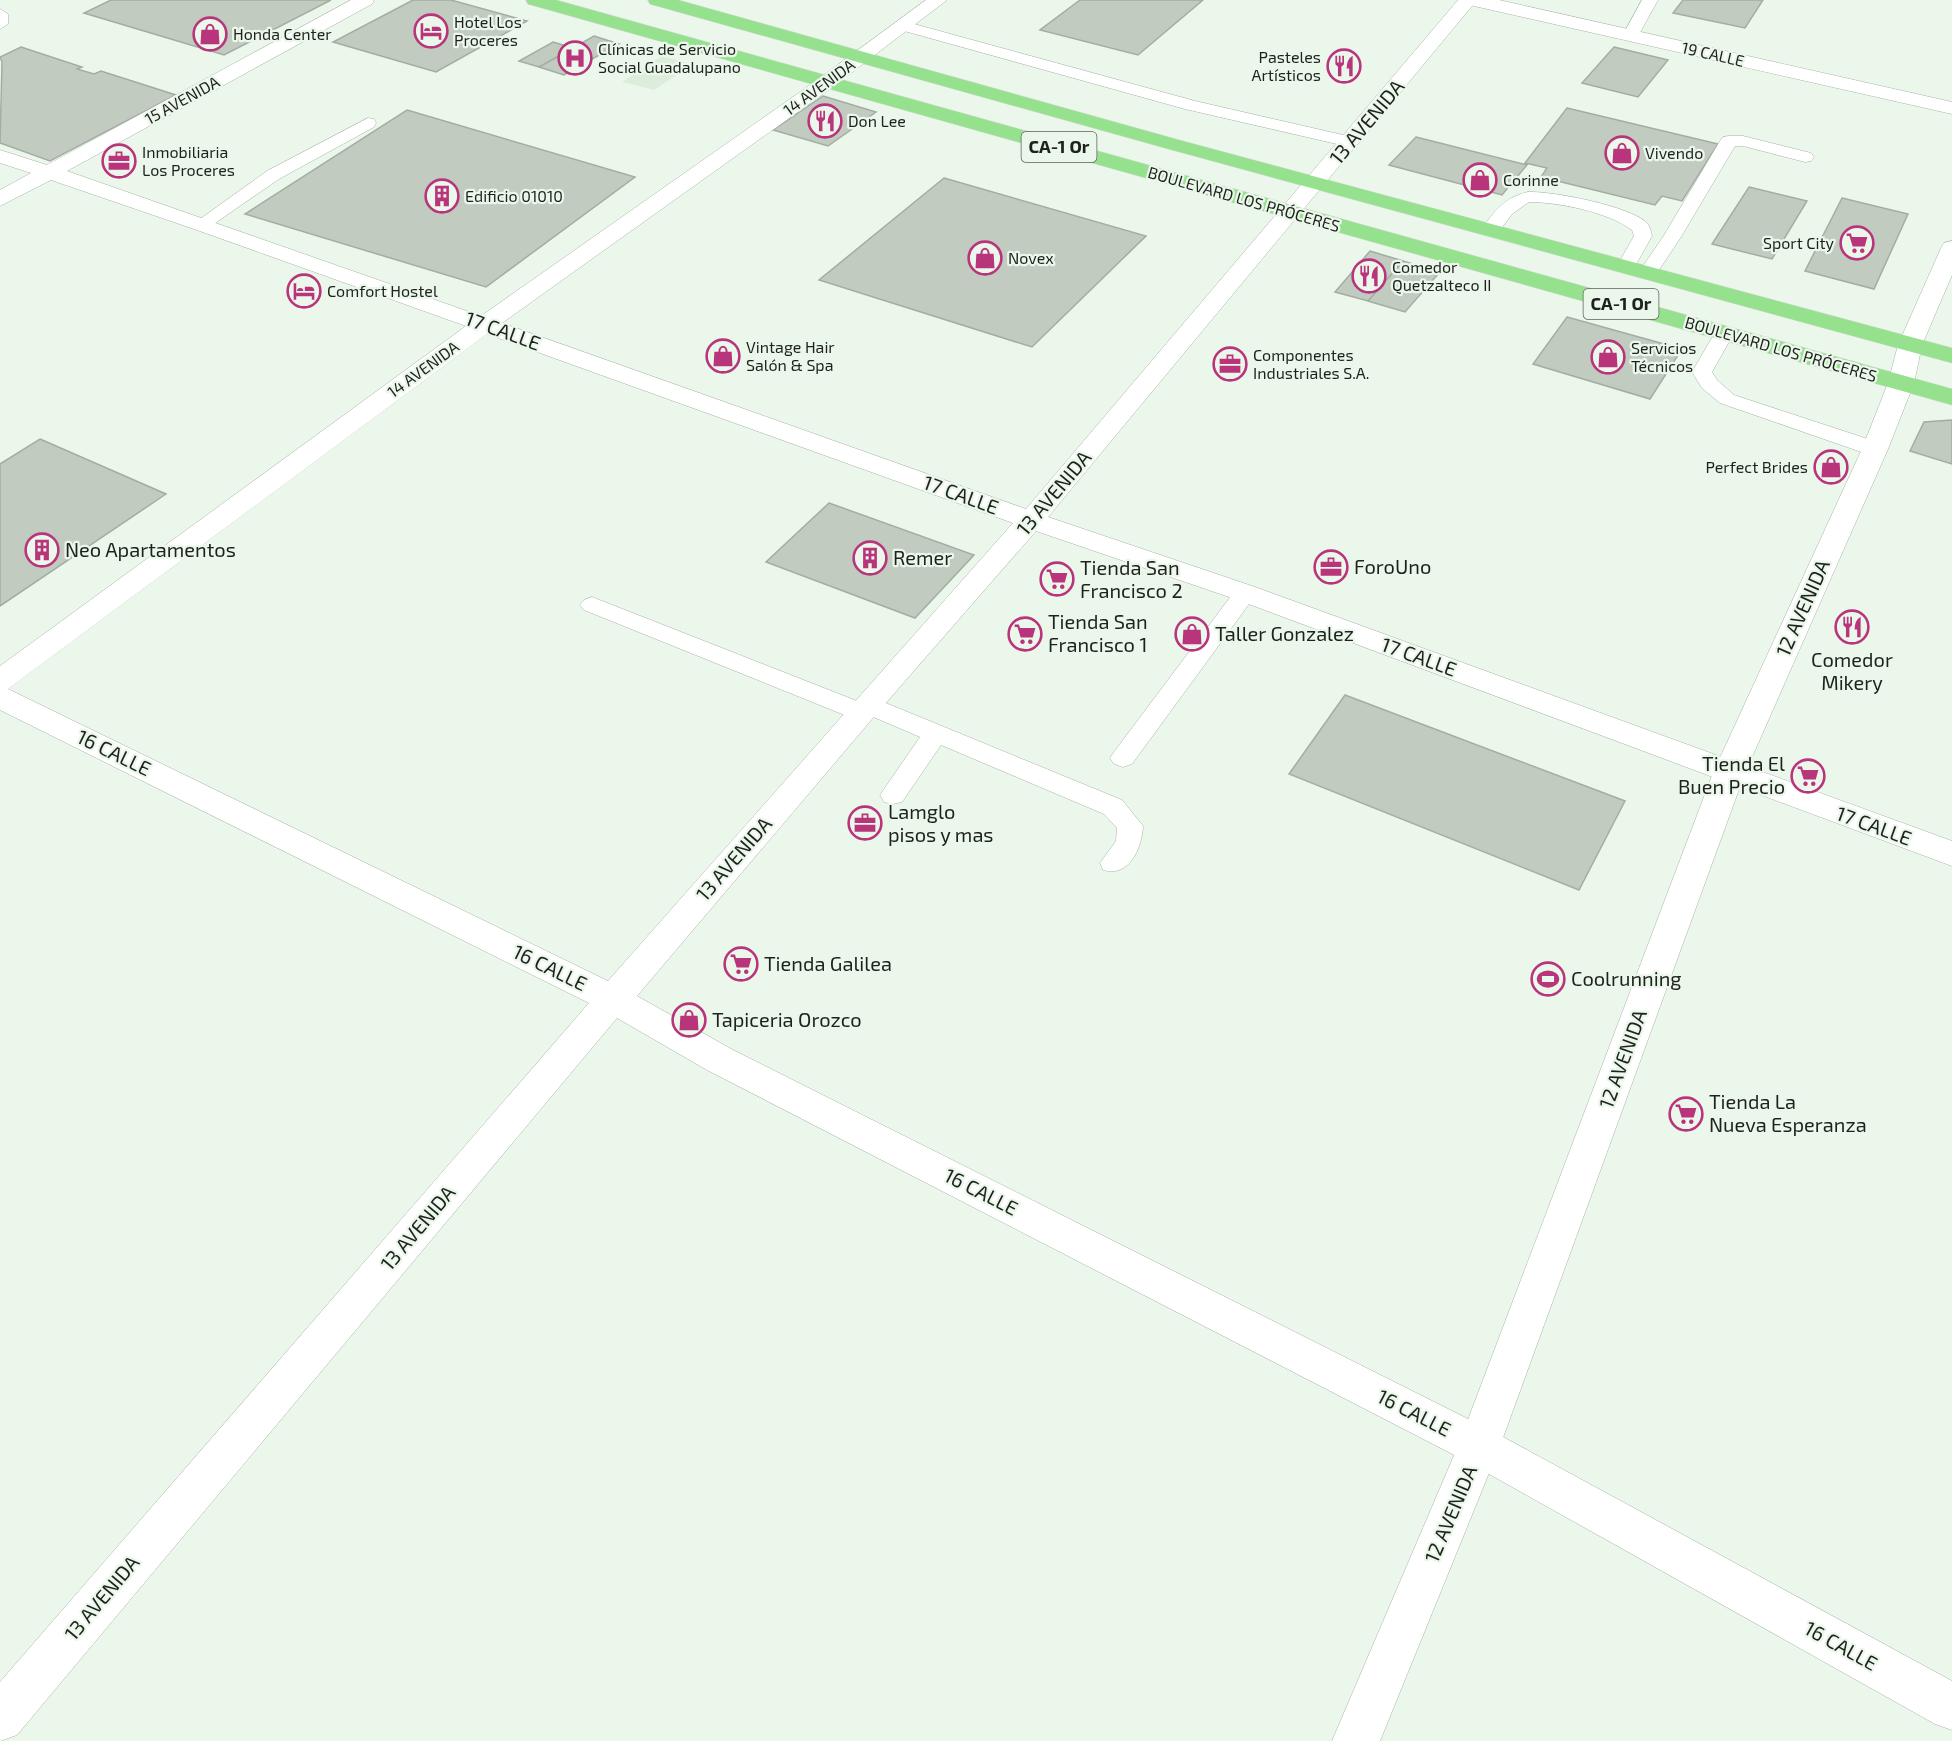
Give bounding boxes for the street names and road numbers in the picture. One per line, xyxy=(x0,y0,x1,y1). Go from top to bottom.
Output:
street label: 19 CALLE xyxy=(1680,37,1746,70)
street label: 14 AVENIDA xyxy=(779,54,858,119)
street label: 15 AVENIDA xyxy=(141,71,222,128)
street label: 13 AVENIDA xyxy=(1324,74,1409,169)
road number: CA-1 Or xyxy=(1022,132,1096,162)
street label: BOULEVARD LOS PRÓCERES xyxy=(1146,162,1342,235)
road number: CA-1 Or xyxy=(1584,289,1658,319)
street label: 17 CALLE xyxy=(462,305,544,355)
street label: BOULEVARD LOS PRÓCERES xyxy=(1683,312,1879,385)
street label: 14 AVENIDA xyxy=(383,336,462,401)
street label: 13 AVENIDA xyxy=(1011,445,1096,540)
street label: 17 CALLE xyxy=(920,469,1002,519)
street label: 12 AVENIDA xyxy=(1770,555,1834,660)
street label: 17 CALLE xyxy=(1378,631,1460,681)
street label: 16 CALLE xyxy=(73,724,155,780)
street label: 17 CALLE xyxy=(1833,800,1915,850)
street label: 13 AVENIDA xyxy=(690,811,777,905)
street label: 16 CALLE xyxy=(509,939,591,995)
street label: 12 AVENIDA xyxy=(1593,1005,1651,1111)
street label: 16 CALLE xyxy=(941,1162,1022,1220)
street label: 13 AVENIDA xyxy=(375,1180,460,1275)
street label: 16 CALLE xyxy=(1374,1383,1455,1441)
street label: 12 AVENIDA xyxy=(1419,1461,1482,1566)
street label: 13 AVENIDA xyxy=(59,1550,144,1645)
street label: 16 CALLE xyxy=(1801,1615,1882,1675)

